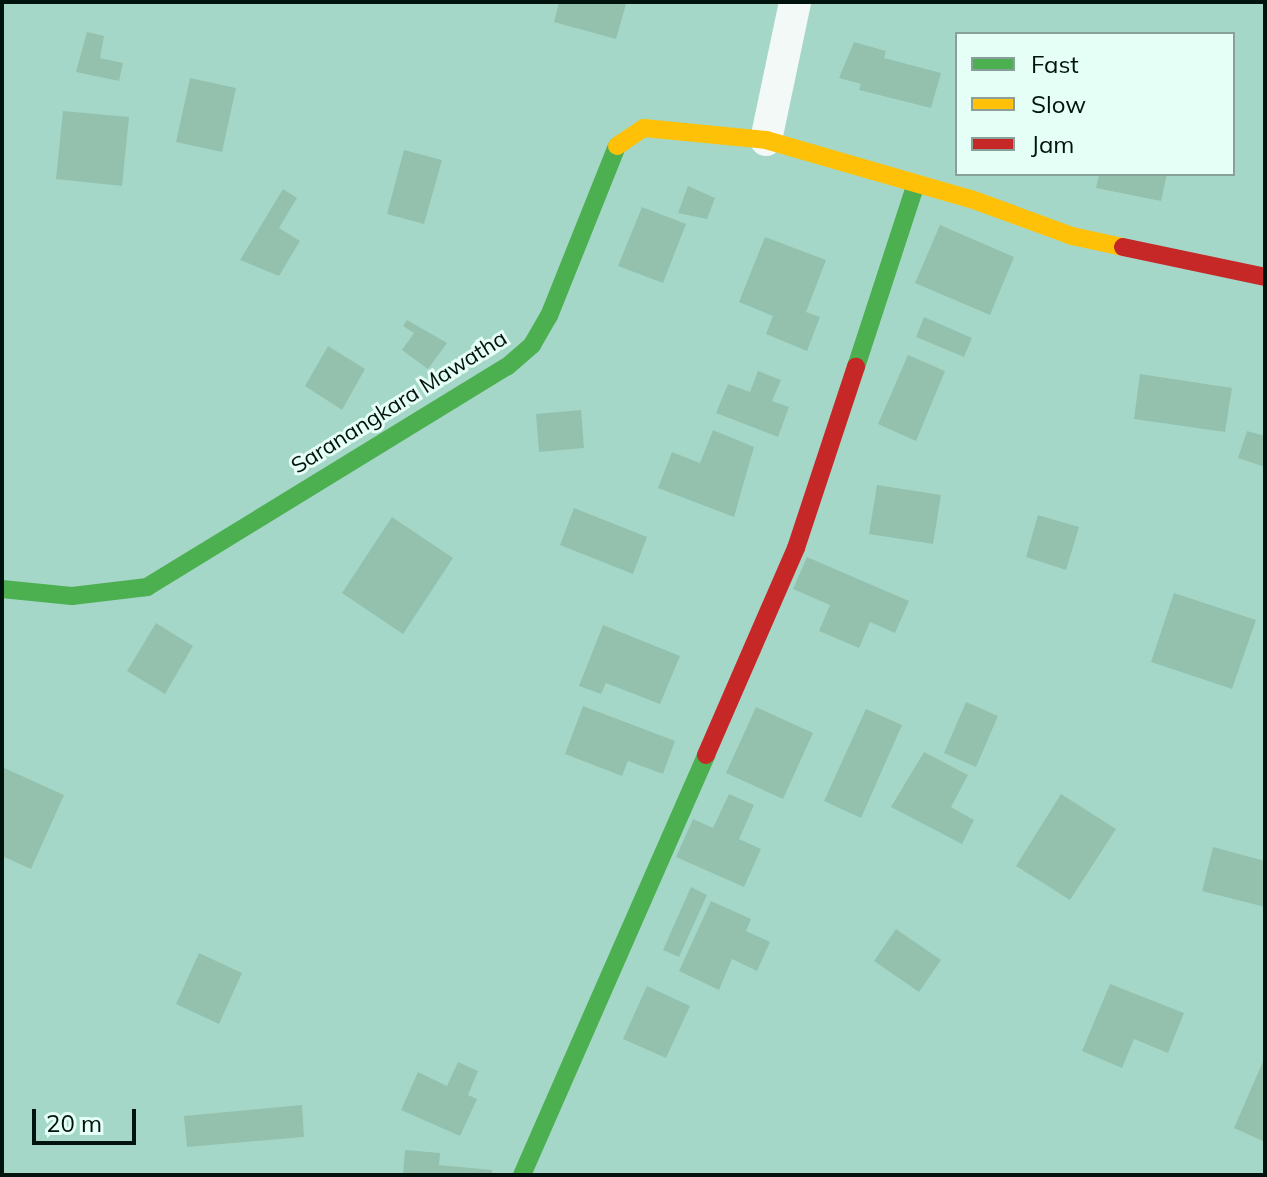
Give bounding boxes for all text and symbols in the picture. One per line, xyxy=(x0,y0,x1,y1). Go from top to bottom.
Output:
legend xyxy=(955,32,1235,176)
text: Fast xyxy=(1031,49,1079,79)
text: Slow xyxy=(1031,89,1086,119)
text: Jam xyxy=(1031,129,1074,159)
street label: Saranangkara Mawatha xyxy=(286,325,512,479)
scale bar xyxy=(36,1093,140,1143)
text: 20 m xyxy=(46,1108,102,1138)

